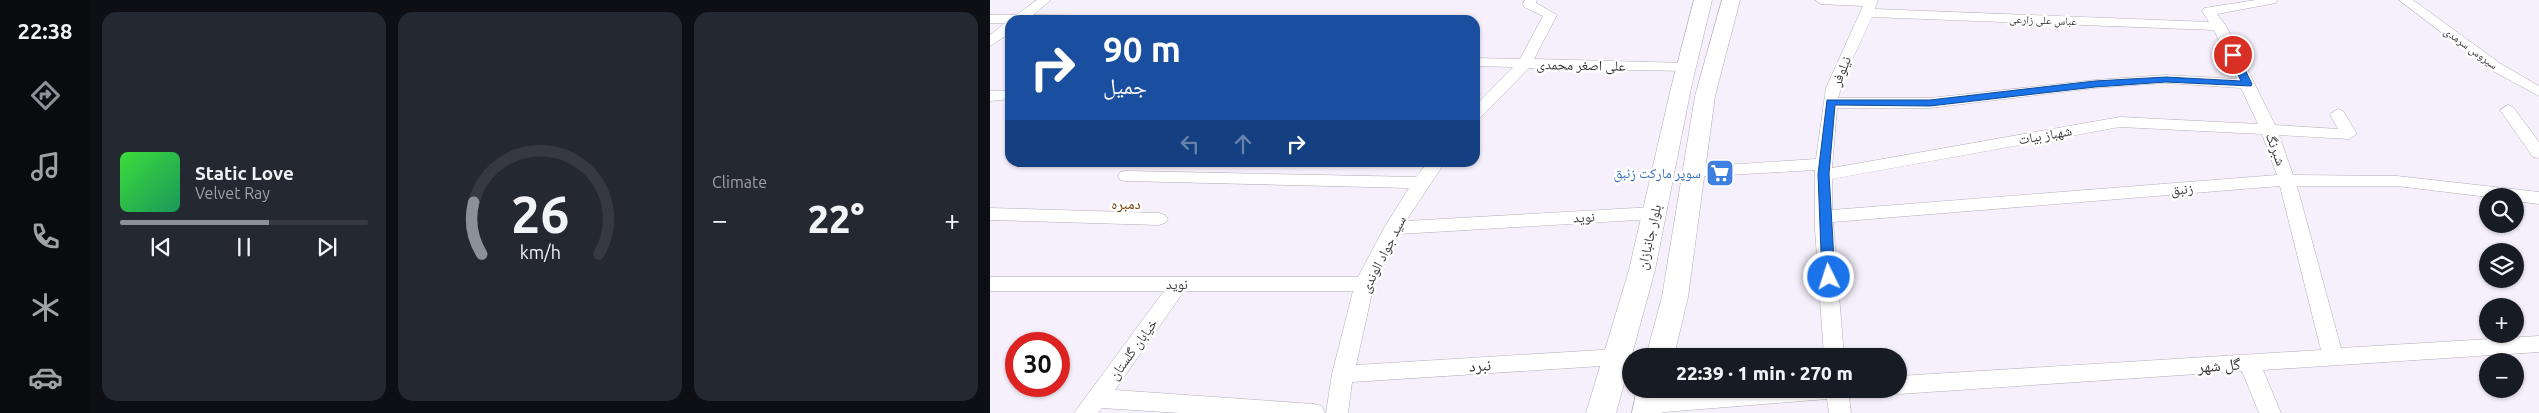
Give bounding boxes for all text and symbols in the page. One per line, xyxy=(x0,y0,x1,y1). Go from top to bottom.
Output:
street label: عباس علی زارعی xyxy=(2009,13,2078,28)
text: 22:38 xyxy=(17,18,73,43)
street label: سیروس سرمدی xyxy=(2441,25,2500,72)
text: 90 m xyxy=(1103,29,1181,69)
pin xyxy=(2212,34,2254,76)
icon: right xyxy=(1020,35,1085,100)
icon: arrive xyxy=(2219,41,2247,69)
street label: نیلوفر xyxy=(1828,54,1855,89)
street label: علی اصغر محمدی xyxy=(1536,56,1626,75)
text: جمیل xyxy=(1103,73,1147,98)
icon: directions xyxy=(28,78,63,113)
street label: شهباز بیات xyxy=(2017,122,2073,149)
icon: left xyxy=(1176,130,1204,158)
icon: ahead xyxy=(1229,130,1257,158)
icon: right xyxy=(1282,130,1310,158)
street label: شبرنگ xyxy=(2262,130,2289,168)
icon: music xyxy=(28,149,63,184)
supermarket icon: سوپر مارکت زنبق xyxy=(1705,158,1735,188)
text: Static Love xyxy=(195,162,294,184)
place label: سوپر مارکت زنبق xyxy=(1613,165,1701,183)
text: Climate xyxy=(712,173,767,191)
street label: زنبق xyxy=(2170,180,2194,200)
text: Velvet Ray xyxy=(195,184,270,202)
text: 26 xyxy=(511,185,569,243)
map controls xyxy=(2479,188,2524,398)
button: search xyxy=(2479,188,2524,233)
district label: دمبره xyxy=(1111,195,1141,213)
text: 22° xyxy=(808,198,864,240)
street label: بلوار جانبازان xyxy=(1634,203,1665,271)
text: − xyxy=(712,204,728,235)
text: + xyxy=(944,204,960,235)
street label: نوید xyxy=(1573,208,1596,227)
street label: سید جواد الوندی xyxy=(1357,213,1410,295)
icon: phone xyxy=(28,219,63,254)
icon: previous xyxy=(147,233,175,261)
icon: pause xyxy=(230,233,258,261)
icon: next xyxy=(313,233,341,261)
text: km/h xyxy=(519,242,561,262)
button: layers xyxy=(2479,243,2524,288)
position arrow xyxy=(1802,250,1854,302)
street label: نوید xyxy=(1166,276,1188,293)
icon: climate xyxy=(28,290,63,325)
button: + xyxy=(2479,298,2524,343)
street label: خیابان گلستان xyxy=(1105,315,1161,383)
speed limit sign: 30 xyxy=(1005,332,1070,397)
button: − xyxy=(2479,353,2524,398)
street label: نبرد xyxy=(1468,355,1492,376)
street label: گل شهر xyxy=(2196,355,2241,378)
icon: car xyxy=(28,360,63,395)
text: 22:39 · 1 min · 270 m xyxy=(1676,362,1853,384)

